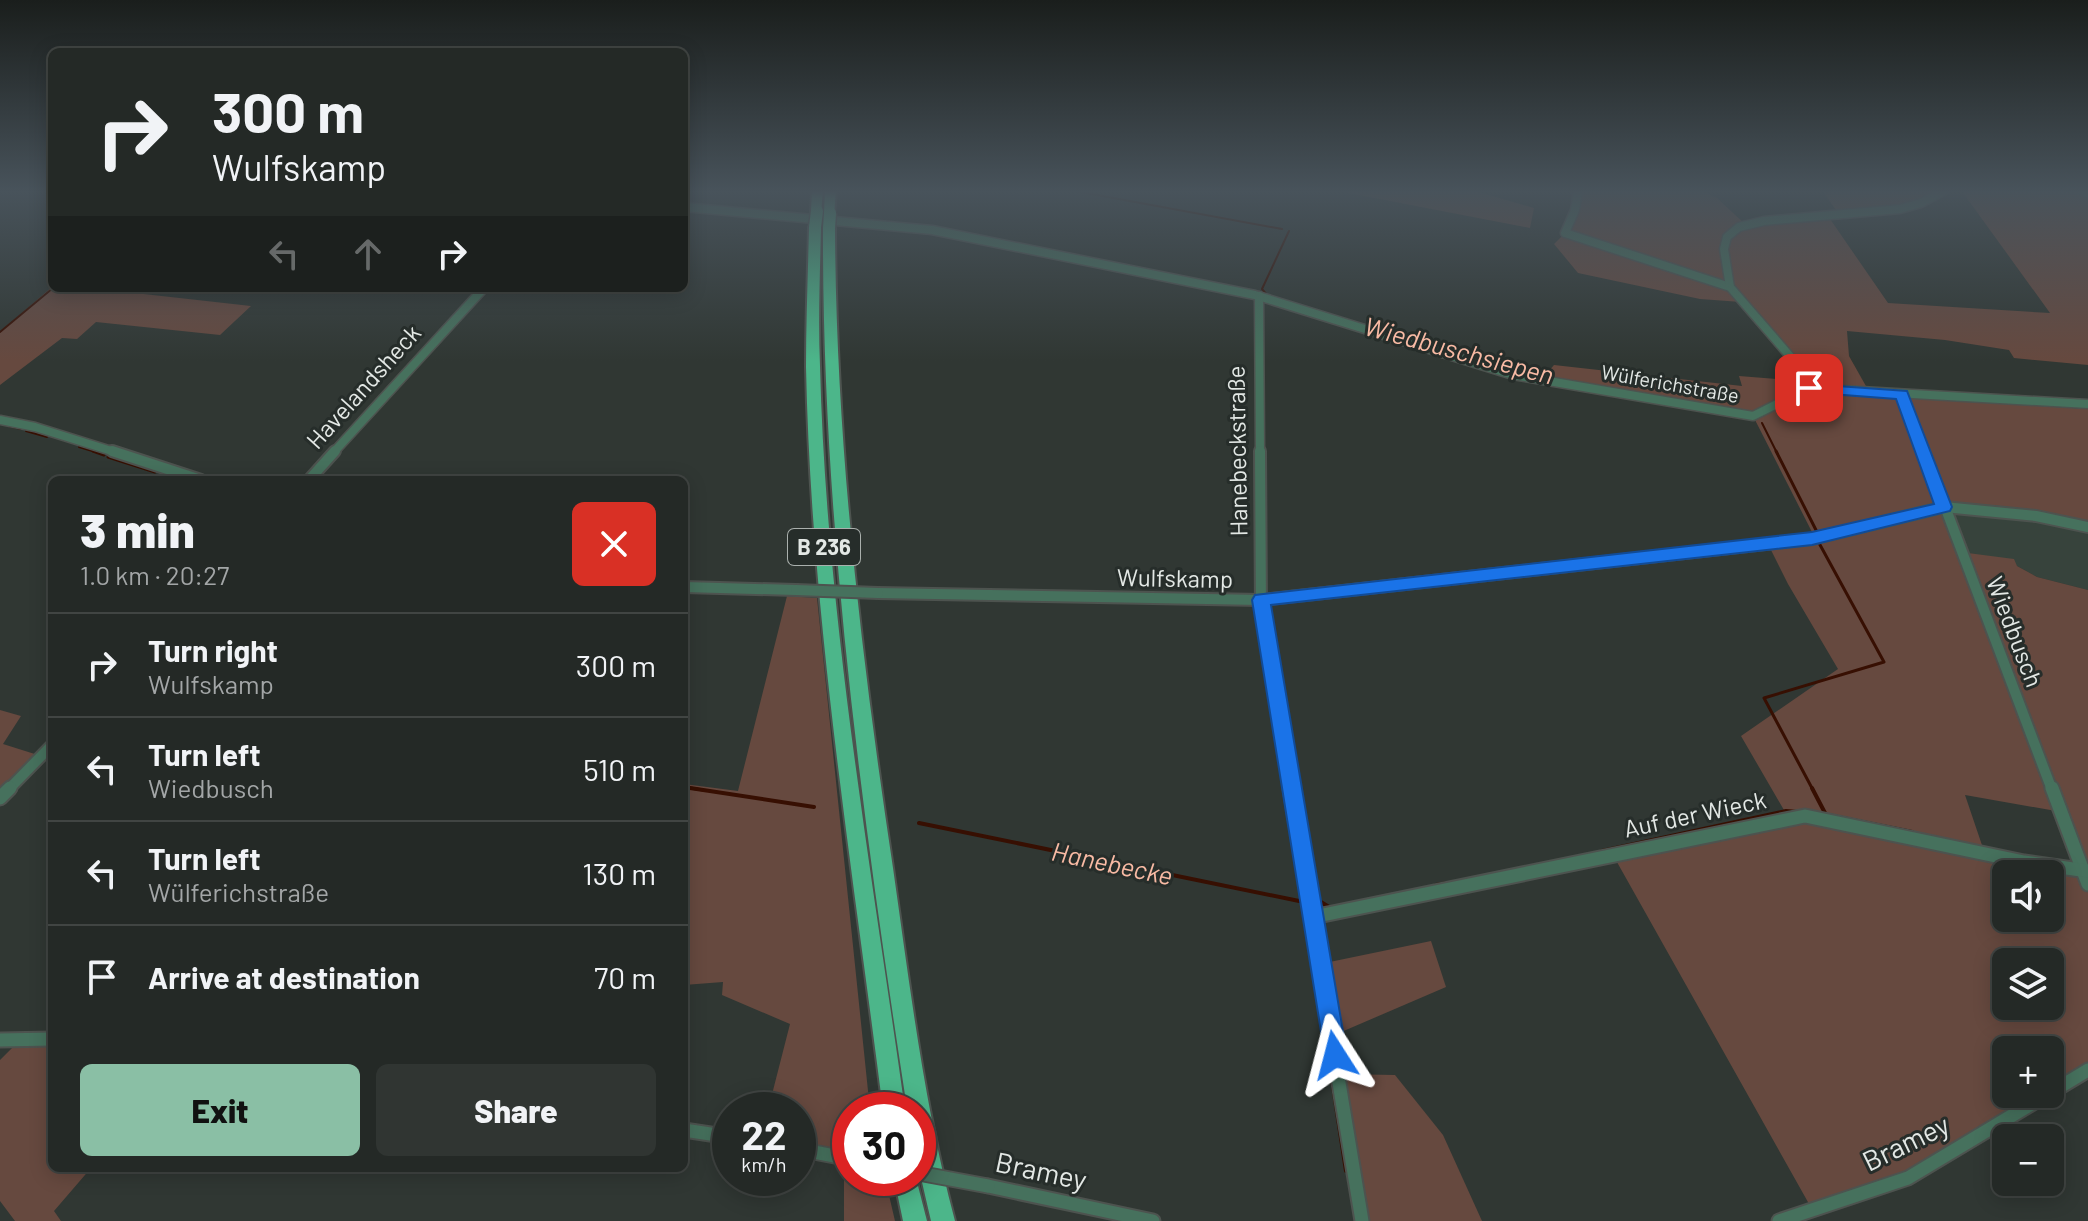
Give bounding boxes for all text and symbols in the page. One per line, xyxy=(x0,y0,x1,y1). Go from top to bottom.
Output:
text: 300 m xyxy=(212,77,364,144)
icon: right xyxy=(80,80,184,184)
text: Wulfskamp xyxy=(212,145,386,188)
icon: left xyxy=(262,232,306,276)
icon: ahead xyxy=(346,232,390,276)
icon: right xyxy=(430,232,474,276)
water label: Wiedbuschsiepen xyxy=(1361,309,1557,390)
street label: Havelandsheck xyxy=(300,318,426,454)
pin xyxy=(1775,354,1843,422)
street label: Wülferichstraße xyxy=(1599,359,1741,407)
street label: Hanebeckstraße xyxy=(1221,365,1252,537)
icon: arrive xyxy=(1787,366,1831,410)
text: 3 min xyxy=(80,500,195,558)
button: close xyxy=(572,502,656,586)
road number: B 236 xyxy=(788,529,860,565)
text: 1.0 km · 20:27 xyxy=(80,559,229,590)
street label: Wulfskamp xyxy=(1117,562,1233,593)
street label: Wiedbusch xyxy=(1981,572,2050,691)
text: Turn right xyxy=(148,632,278,668)
icon: right xyxy=(80,643,124,687)
text: 300 m xyxy=(576,647,656,683)
text: Wulfskamp xyxy=(148,668,274,699)
text: Turn left xyxy=(148,736,261,772)
icon: left xyxy=(80,747,124,791)
text: 510 m xyxy=(583,751,656,787)
text: Wiedbusch xyxy=(148,772,274,803)
street label: Auf der Wieck xyxy=(1621,784,1768,843)
water label: Hanebecke xyxy=(1049,835,1176,890)
text: Turn left xyxy=(148,840,261,876)
icon: left xyxy=(80,851,124,895)
text: 130 m xyxy=(582,855,656,891)
map controls xyxy=(1992,860,2064,1196)
button: sound xyxy=(1992,860,2064,932)
text: Wülferichstraße xyxy=(148,876,329,907)
button: layers xyxy=(1992,948,2064,1020)
icon: arrive xyxy=(80,955,124,999)
text: Arrive at destination xyxy=(148,959,420,995)
text: 70 m xyxy=(594,959,656,995)
position arrow xyxy=(1293,1013,1377,1097)
button: + xyxy=(1992,1036,2064,1108)
button: Exit xyxy=(80,1064,360,1156)
button: Share xyxy=(376,1064,656,1156)
speed limit sign: 30 xyxy=(832,1092,936,1196)
street label: Bramey xyxy=(1857,1107,1955,1178)
text: 22 xyxy=(742,1110,786,1158)
button: − xyxy=(1992,1124,2064,1196)
street label: Bramey xyxy=(992,1144,1090,1196)
text: km/h xyxy=(741,1152,787,1176)

